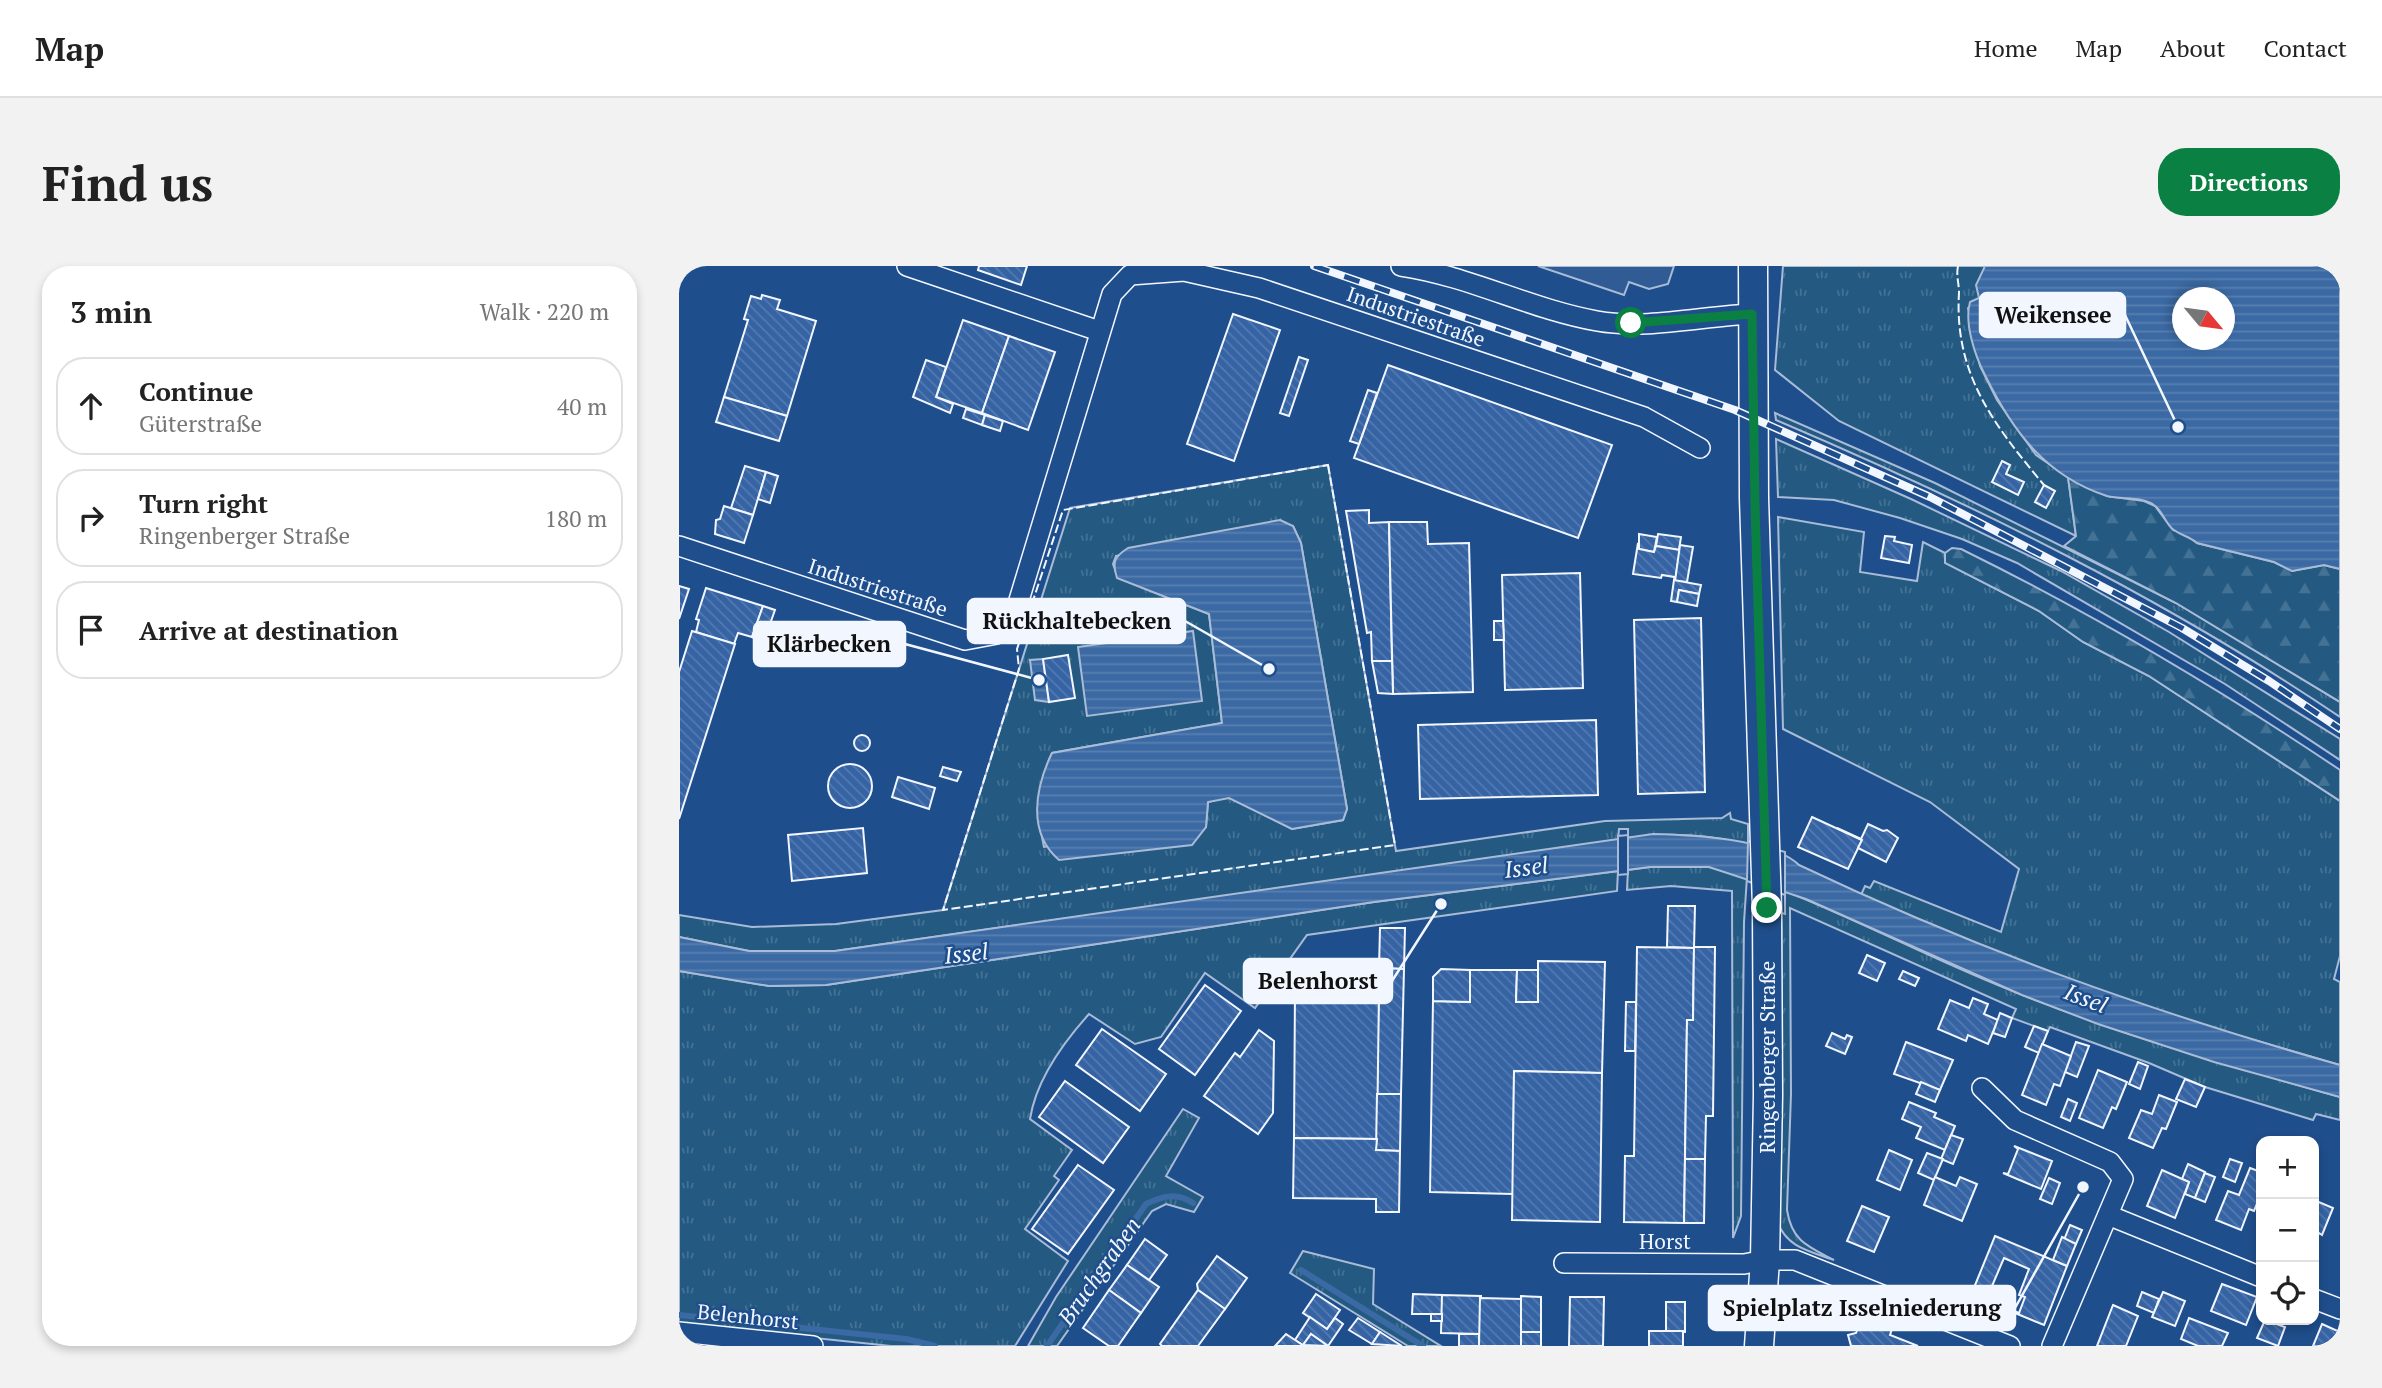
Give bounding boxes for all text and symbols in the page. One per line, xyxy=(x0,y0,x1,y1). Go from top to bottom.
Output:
text: Map xyxy=(35,27,104,70)
text: Home xyxy=(1974,32,2038,64)
text: Map xyxy=(2076,32,2122,64)
text: About xyxy=(2160,32,2226,64)
text: Contact xyxy=(2264,32,2347,64)
button: Directions xyxy=(2158,148,2340,216)
text: Find us xyxy=(42,150,213,215)
street label: Industriestraße xyxy=(1343,279,1489,353)
north arrow xyxy=(2172,287,2235,350)
text: 3 min xyxy=(70,292,152,332)
callout: Weikensee xyxy=(1980,293,2125,337)
text: Walk · 220 m xyxy=(480,296,609,327)
text: Weikensee xyxy=(1994,299,2112,330)
route start xyxy=(1615,307,1646,338)
text: Continue xyxy=(139,374,253,408)
icon: ahead xyxy=(72,387,110,425)
text: 40 m xyxy=(557,391,607,422)
text: Güterstraße xyxy=(139,408,262,439)
text: Turn right xyxy=(139,486,268,520)
icon: right xyxy=(72,499,110,537)
text: 180 m xyxy=(545,503,607,534)
text: Ringenberger Straße xyxy=(139,520,350,551)
street label: Industriestraße xyxy=(805,551,951,623)
callout: Rückhaltebecken xyxy=(968,599,1185,643)
text: Rückhaltebecken xyxy=(983,605,1172,636)
icon: arrive xyxy=(72,611,110,649)
text: Arrive at destination xyxy=(139,613,398,647)
callout: Klärbecken xyxy=(754,622,905,666)
text: Klärbecken xyxy=(767,628,891,659)
water label: Issel xyxy=(1501,849,1550,885)
route end xyxy=(1751,892,1782,923)
water label: Issel xyxy=(942,935,990,971)
callout: Belenhorst xyxy=(1244,959,1392,1003)
street label: Ringenberger Straße xyxy=(1753,961,1781,1153)
text: Belenhorst xyxy=(1258,965,1378,996)
water label: Issel xyxy=(2059,975,2113,1021)
map controls xyxy=(2256,1136,2319,1325)
button: + xyxy=(2256,1136,2319,1199)
button: − xyxy=(2256,1199,2319,1262)
water label: Bruchgraben xyxy=(1050,1211,1148,1332)
street label: Horst xyxy=(1639,1227,1691,1255)
button: locate xyxy=(2256,1262,2319,1325)
callout: Spielplatz Isselniederung xyxy=(1709,1286,2015,1330)
text: Spielplatz Isselniederung xyxy=(1723,1292,2002,1323)
street label: Belenhorst xyxy=(696,1297,800,1335)

